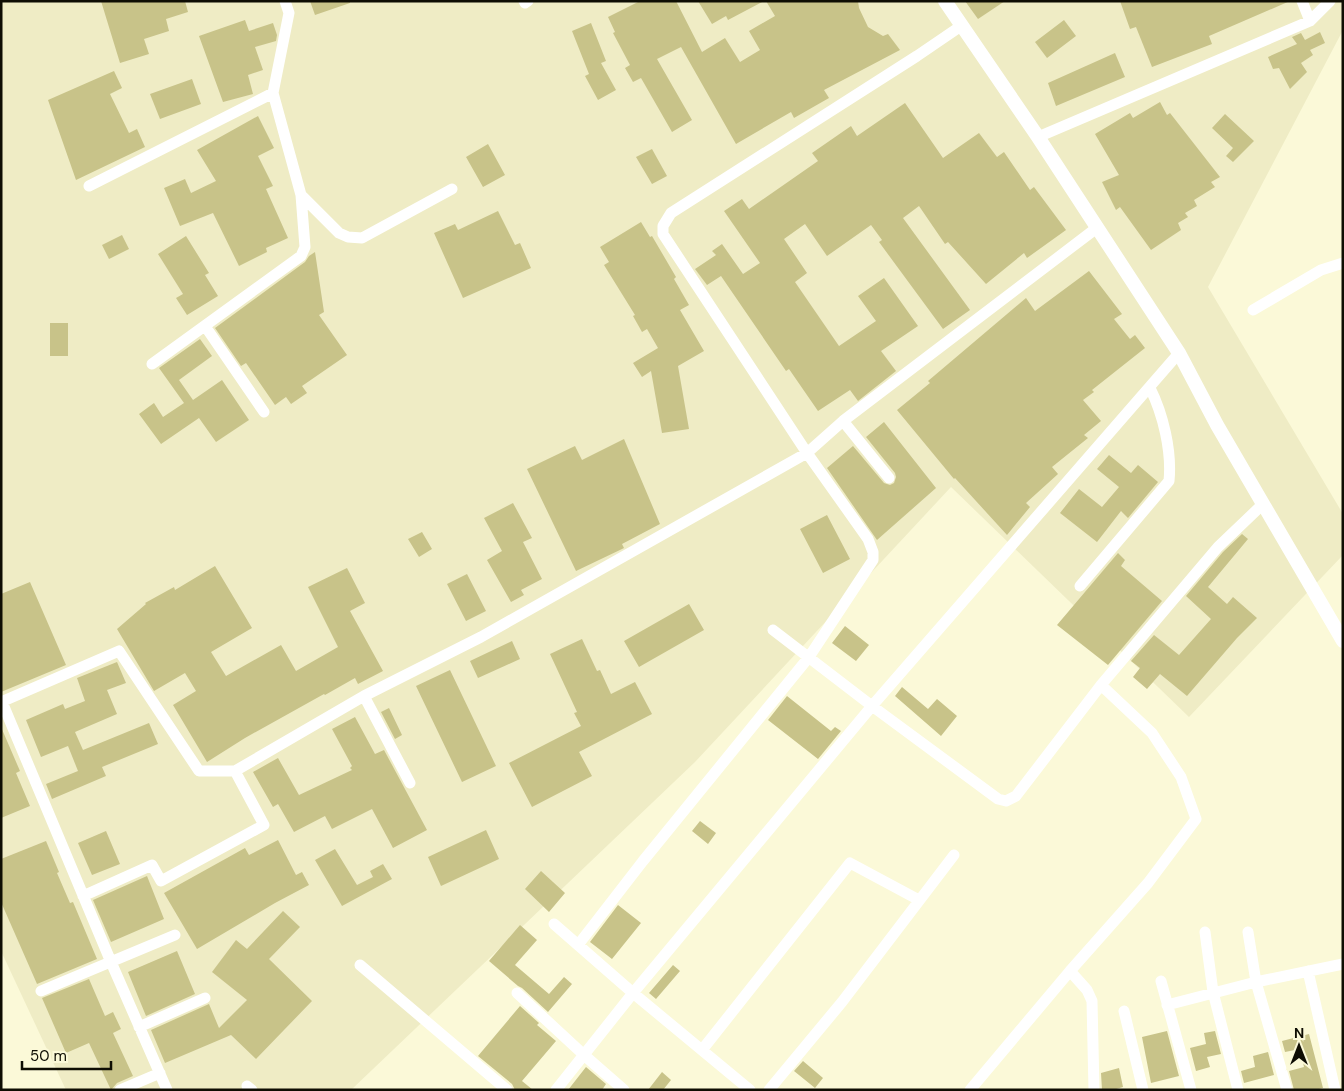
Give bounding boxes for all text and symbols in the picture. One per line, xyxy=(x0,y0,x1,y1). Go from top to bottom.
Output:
north arrow xyxy=(1274,1021,1324,1071)
text: N xyxy=(1294,1024,1304,1042)
scale bar xyxy=(22,1038,111,1070)
text: 50 m xyxy=(30,1046,67,1066)

